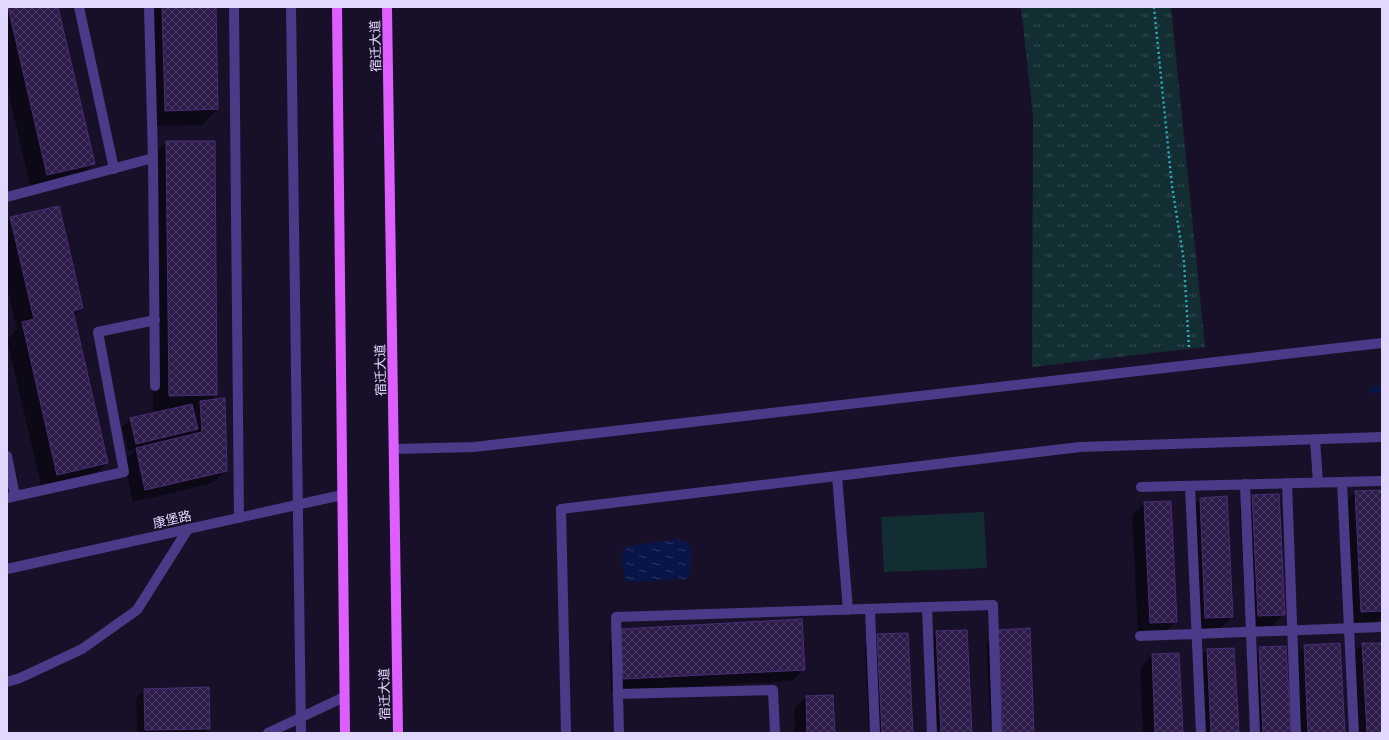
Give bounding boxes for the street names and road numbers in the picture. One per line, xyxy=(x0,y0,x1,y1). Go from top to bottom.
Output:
street label: 宿迁大道 xyxy=(367,20,383,72)
street label: 宿迁大道 xyxy=(372,344,388,396)
street label: 康堡路 xyxy=(151,507,193,531)
street label: 宿迁大道 xyxy=(376,668,392,720)

